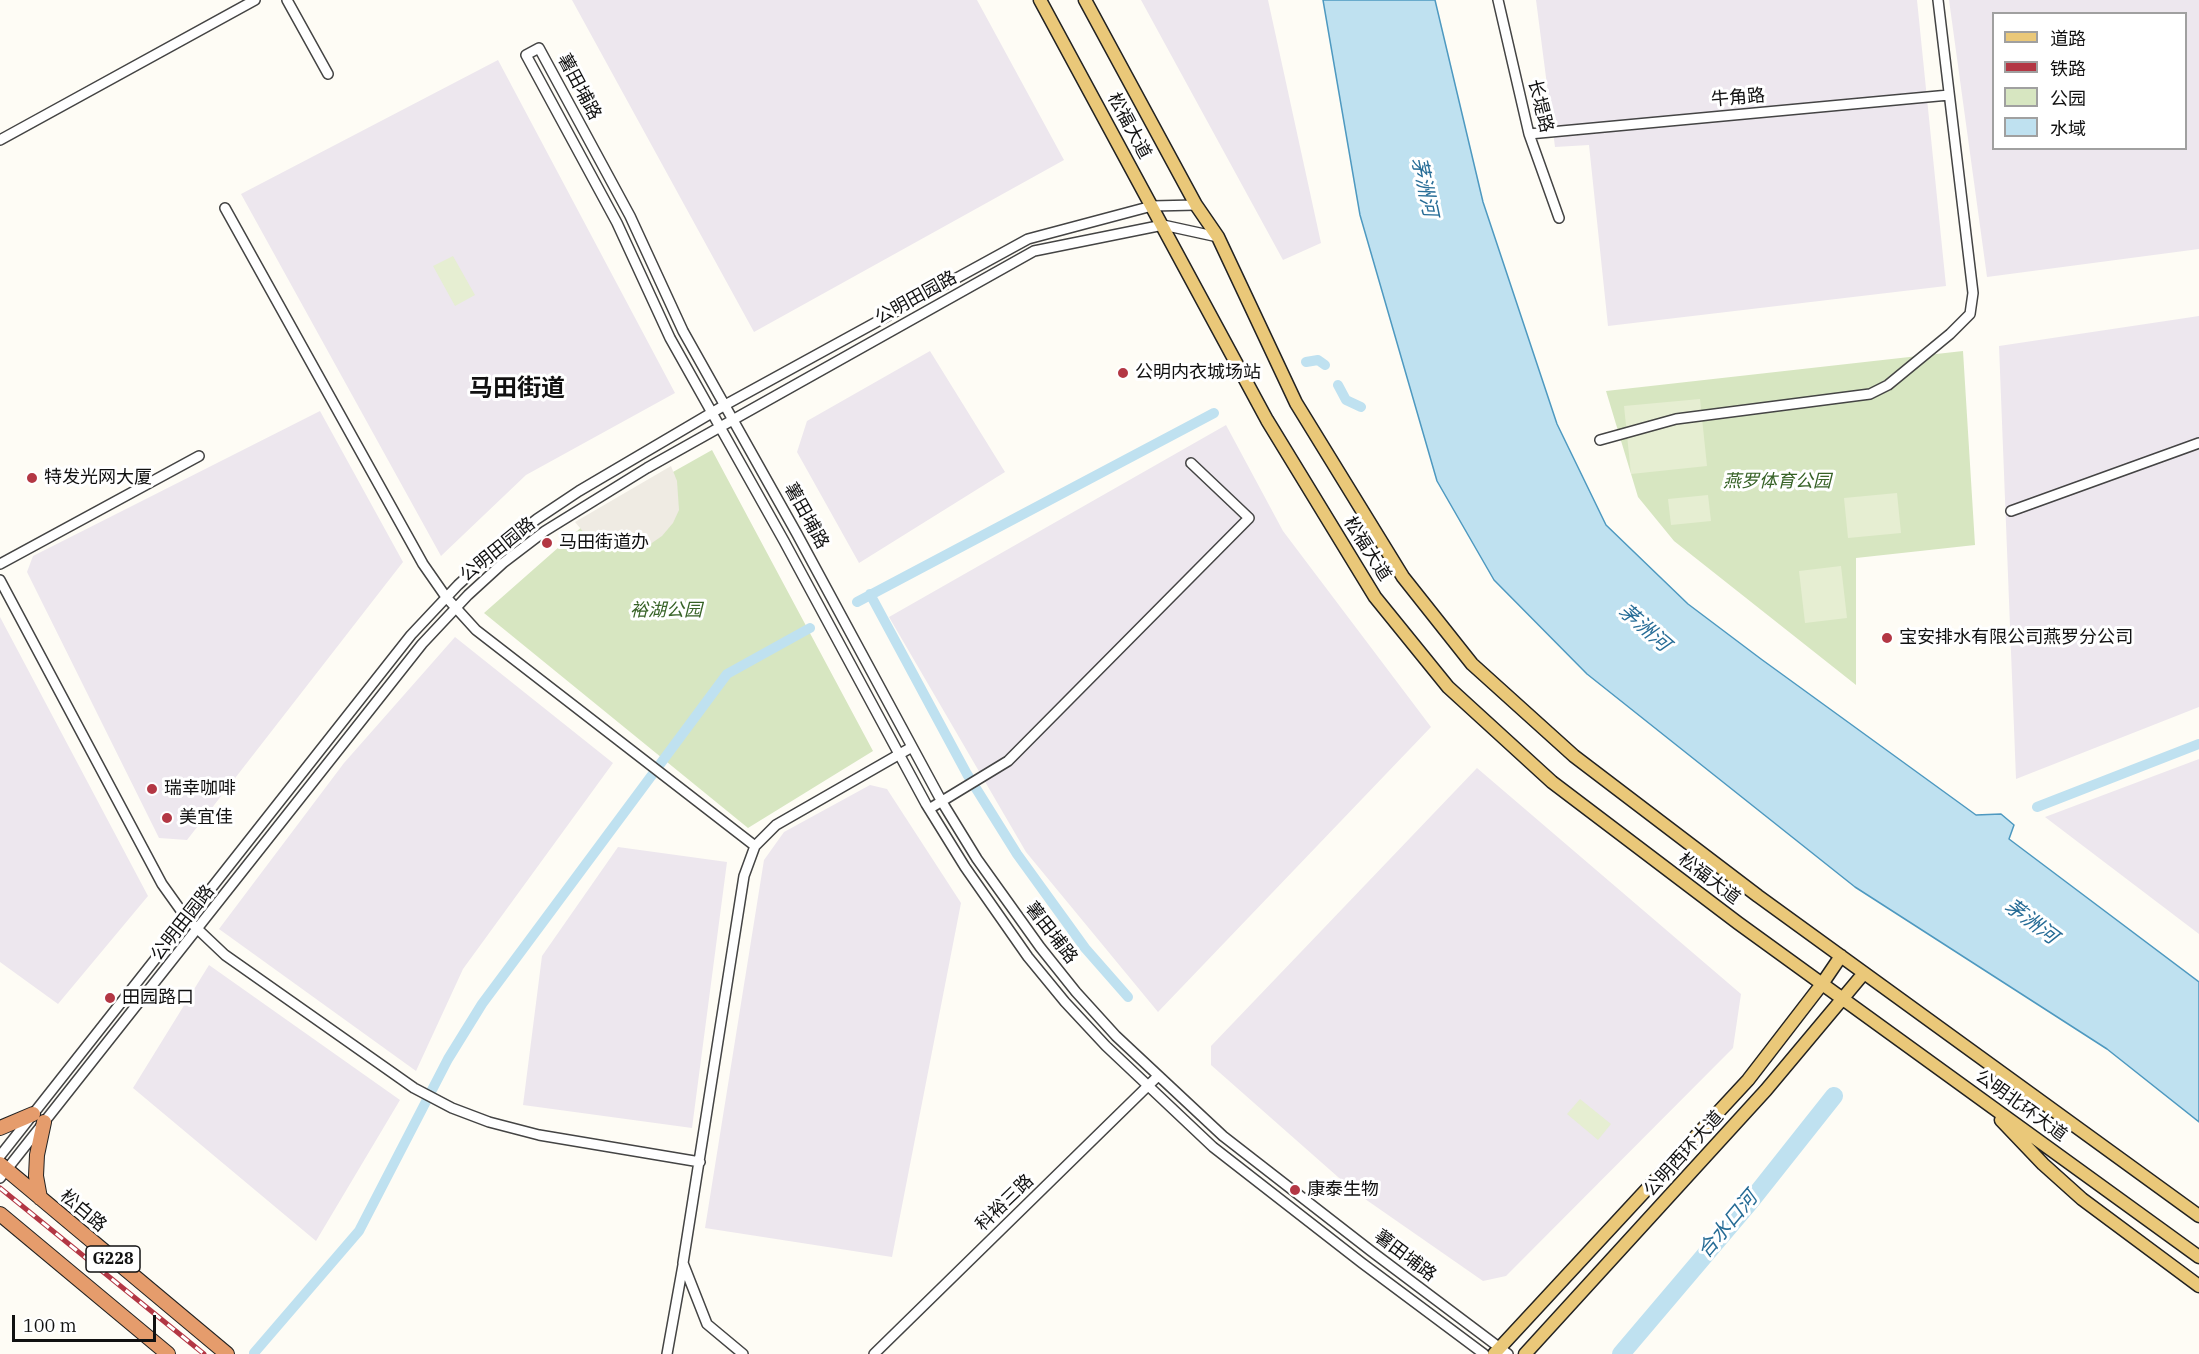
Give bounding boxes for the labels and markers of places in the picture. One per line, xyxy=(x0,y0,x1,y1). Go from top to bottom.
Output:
place label: 公明内衣城场站 xyxy=(1135,362,1261,384)
marker: 公明内衣城场站 xyxy=(1116,366,1130,380)
place label: 特发光网大厦 xyxy=(44,467,152,489)
marker: 特发光网大厦 xyxy=(25,471,39,485)
place label: 马田街道办 xyxy=(559,532,649,554)
marker: 马田街道办 xyxy=(540,536,554,550)
place label: 宝安排水有限公司燕罗分公司 xyxy=(1899,627,2133,649)
marker: 宝安排水有限公司燕罗分公司 xyxy=(1880,631,1894,645)
place label: 瑞幸咖啡 xyxy=(164,778,236,800)
marker: 瑞幸咖啡 xyxy=(145,782,159,796)
place label: 美宜佳 xyxy=(179,807,233,829)
marker: 美宜佳 xyxy=(160,811,174,825)
place label: 田园路口 xyxy=(122,987,194,1009)
marker: 田园路口 xyxy=(103,991,117,1005)
place label: 康泰生物 xyxy=(1307,1179,1379,1201)
marker: 康泰生物 xyxy=(1288,1183,1302,1197)

